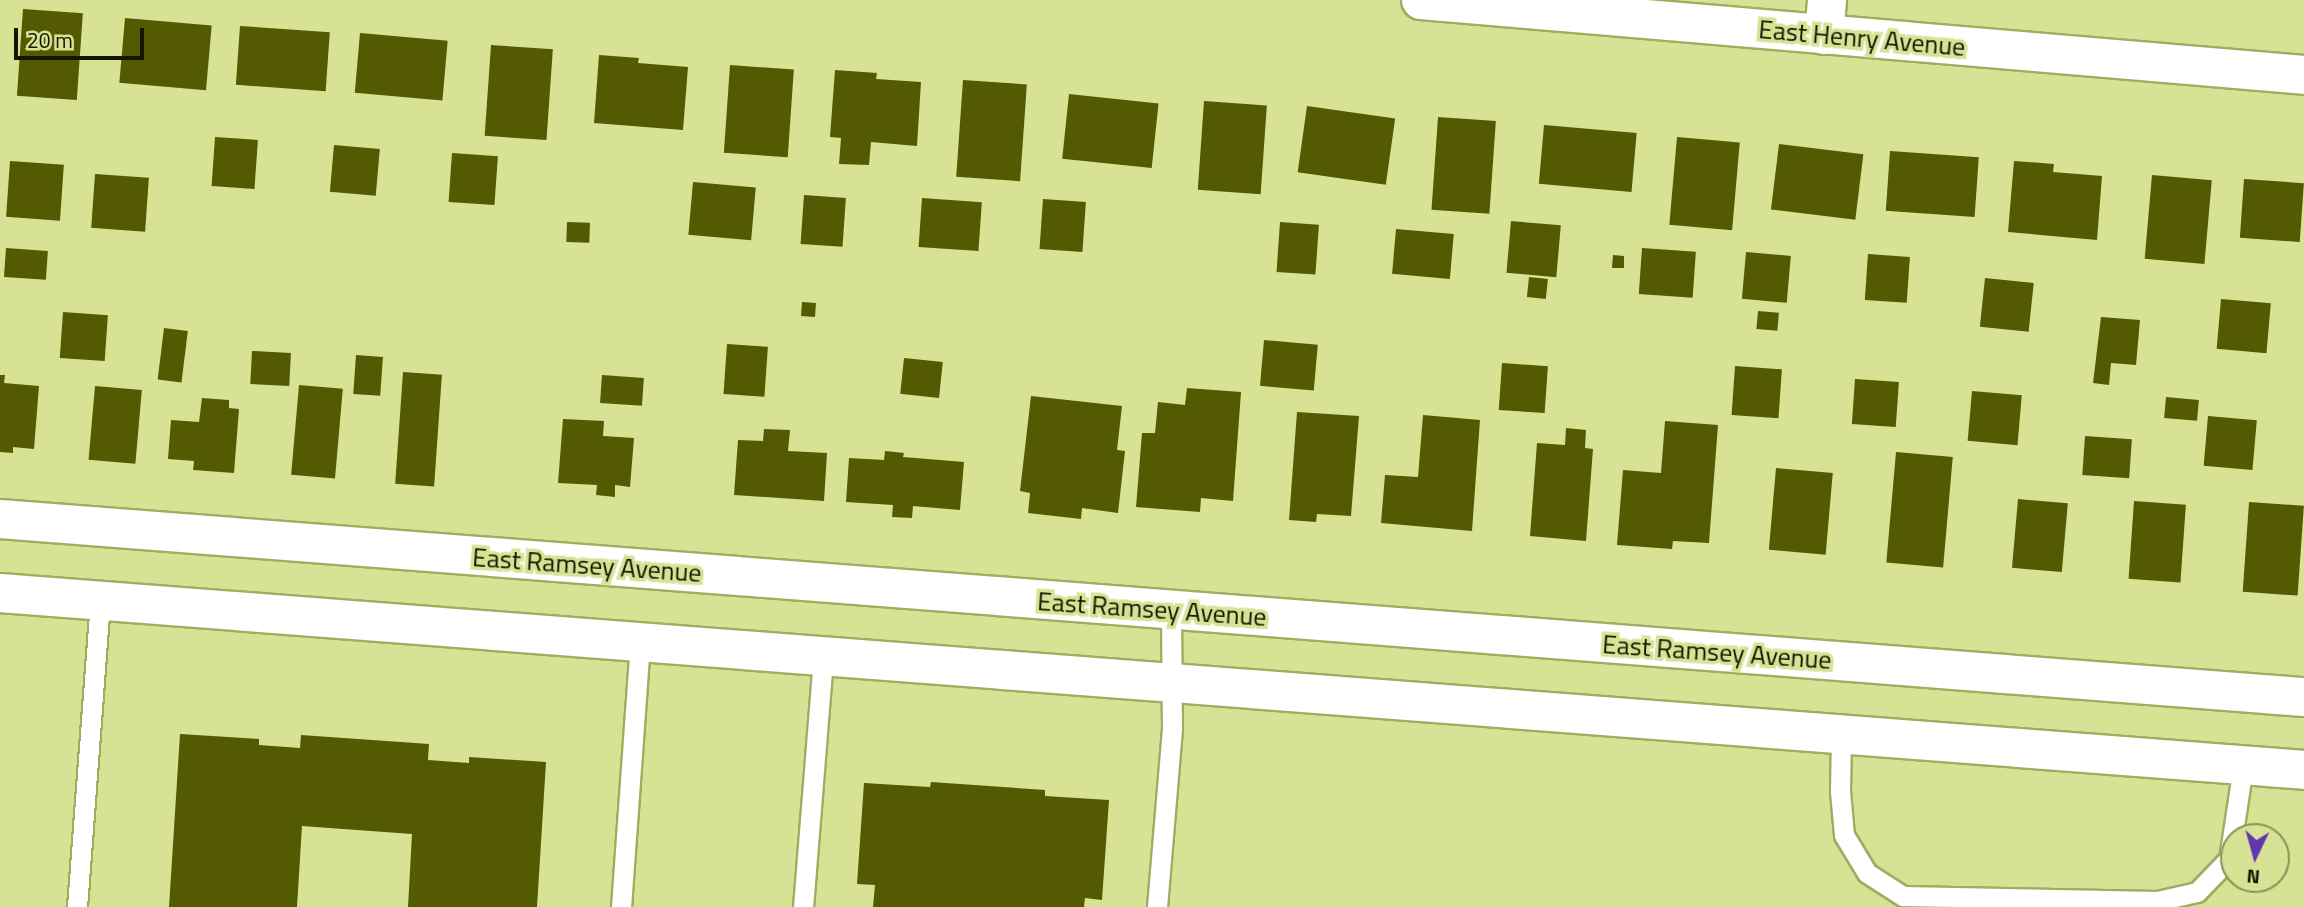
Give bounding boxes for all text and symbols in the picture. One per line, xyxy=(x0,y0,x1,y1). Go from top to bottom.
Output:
street label: East Henry Avenue xyxy=(1757,13,1967,63)
scale bar xyxy=(18,14,147,58)
text: 20 m xyxy=(27,24,73,56)
street label: East Ramsey Avenue xyxy=(471,541,703,589)
street label: East Ramsey Avenue xyxy=(1036,585,1268,633)
street label: East Ramsey Avenue xyxy=(1601,628,1833,676)
north arrow xyxy=(2220,823,2290,893)
text: N xyxy=(2245,862,2261,892)

